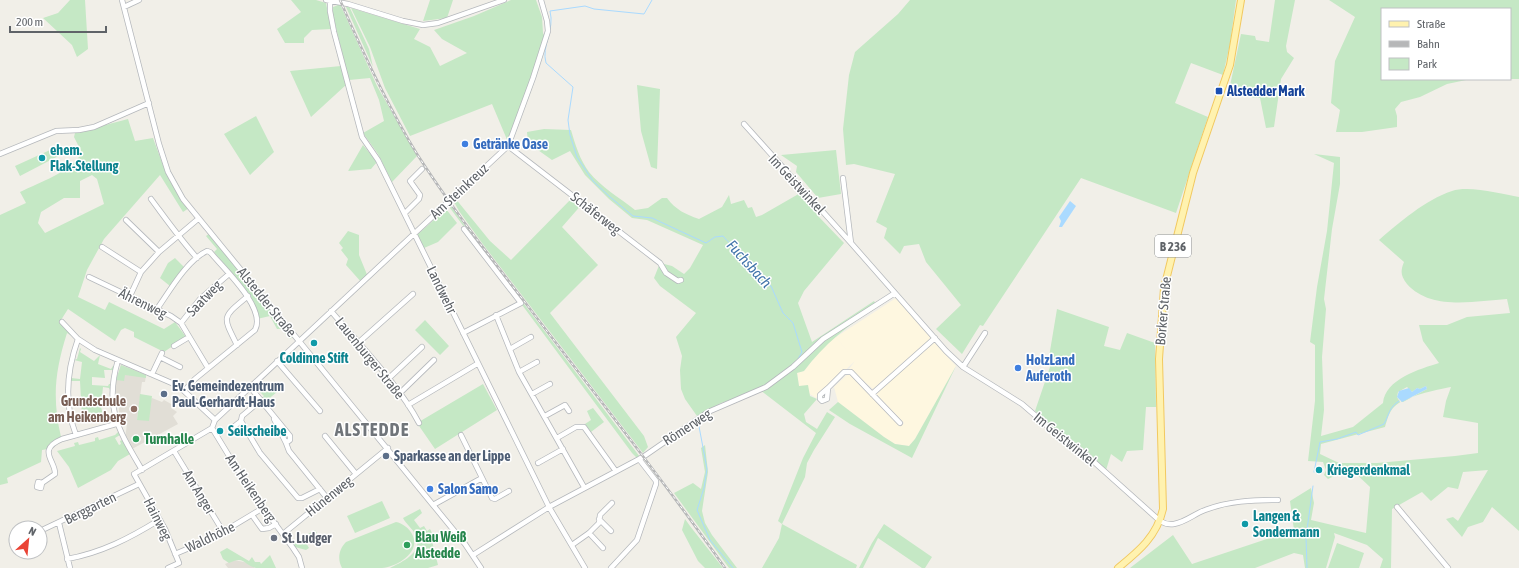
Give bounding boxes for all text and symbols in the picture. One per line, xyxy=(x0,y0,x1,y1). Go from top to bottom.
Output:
scale bar xyxy=(10,8,106,34)
legend xyxy=(1381,8,1511,80)
text: 200 m xyxy=(16,15,43,29)
text: Straße xyxy=(1417,17,1445,31)
text: Bahn xyxy=(1417,37,1440,51)
text: Park xyxy=(1417,57,1438,71)
place label: Alstedder Mark xyxy=(1226,83,1305,99)
marker: Alstedder Mark xyxy=(1214,86,1224,96)
place label: Getränke Oase xyxy=(473,136,548,152)
marker: Getränke Oase xyxy=(460,139,470,149)
place label: ehem. Flak-Stellung xyxy=(50,142,120,174)
street label: Im Geistwinkel xyxy=(765,151,829,217)
marker: ehem. Flak-Stellung xyxy=(37,153,47,163)
street label: Am Steinkreuz xyxy=(427,160,491,222)
street label: Schäferweg xyxy=(568,188,624,238)
road number: B 236 xyxy=(1155,235,1191,257)
water label: Fuchsbach xyxy=(724,236,775,291)
street label: Alstedder Straße xyxy=(234,264,300,340)
street label: Landwehr xyxy=(424,264,461,317)
street label: Borker Straße xyxy=(1152,276,1174,346)
street label: Saatweg xyxy=(183,277,225,319)
street label: Ährenweg xyxy=(116,285,170,321)
street label: Lauenburger Straße xyxy=(332,314,408,402)
marker: Coldinne Stift xyxy=(309,338,319,348)
place label: Coldinne Stift xyxy=(279,350,349,366)
place label: HolzLand Auferoth xyxy=(1025,352,1075,384)
marker: HolzLand Auferoth xyxy=(1013,363,1023,373)
place label: Ev. Gemeindezentrum Paul-Gerhardt-Haus xyxy=(172,378,284,410)
marker: Ev. Gemeindezentrum Paul-Gerhardt-Haus xyxy=(159,389,169,399)
place label: Grundschule am Heikenberg xyxy=(48,393,127,425)
marker: Grundschule am Heikenberg xyxy=(129,404,139,414)
street label: Römerweg xyxy=(660,405,714,449)
street label: Im Geistwinkel xyxy=(1030,409,1100,469)
district label: ALSTEDDE xyxy=(334,419,409,440)
place label: Seilscheibe xyxy=(228,423,287,439)
marker: Seilscheibe xyxy=(215,426,225,436)
place label: Turnhalle xyxy=(144,431,194,447)
marker: Turnhalle xyxy=(131,434,141,444)
place label: Sparkasse an der Lippe xyxy=(394,448,511,464)
street label: Am Heikenberg xyxy=(222,451,280,525)
marker: Sparkasse an der Lippe xyxy=(381,451,391,461)
place label: Kriegerdenkmal xyxy=(1327,462,1410,478)
marker: Kriegerdenkmal xyxy=(1314,465,1324,475)
street label: Am Anger xyxy=(180,467,219,518)
street label: Hünenweg xyxy=(302,472,356,520)
place label: Salon Samo xyxy=(438,481,499,497)
marker: Salon Samo xyxy=(425,484,435,494)
street label: Berggarten xyxy=(61,489,119,527)
street label: Hainweg xyxy=(141,495,175,543)
place label: Langen & Sondermann xyxy=(1253,508,1320,540)
street label: Waldhöhe xyxy=(183,518,237,556)
marker: Langen & Sondermann xyxy=(1240,519,1250,529)
north arrow xyxy=(8,520,48,560)
text: N xyxy=(27,524,38,538)
place label: Blau Weiß Alstedde xyxy=(414,529,467,561)
place label: St. Ludger xyxy=(282,530,332,546)
marker: St. Ludger xyxy=(269,533,279,543)
marker: Blau Weiß Alstedde xyxy=(402,540,412,550)

